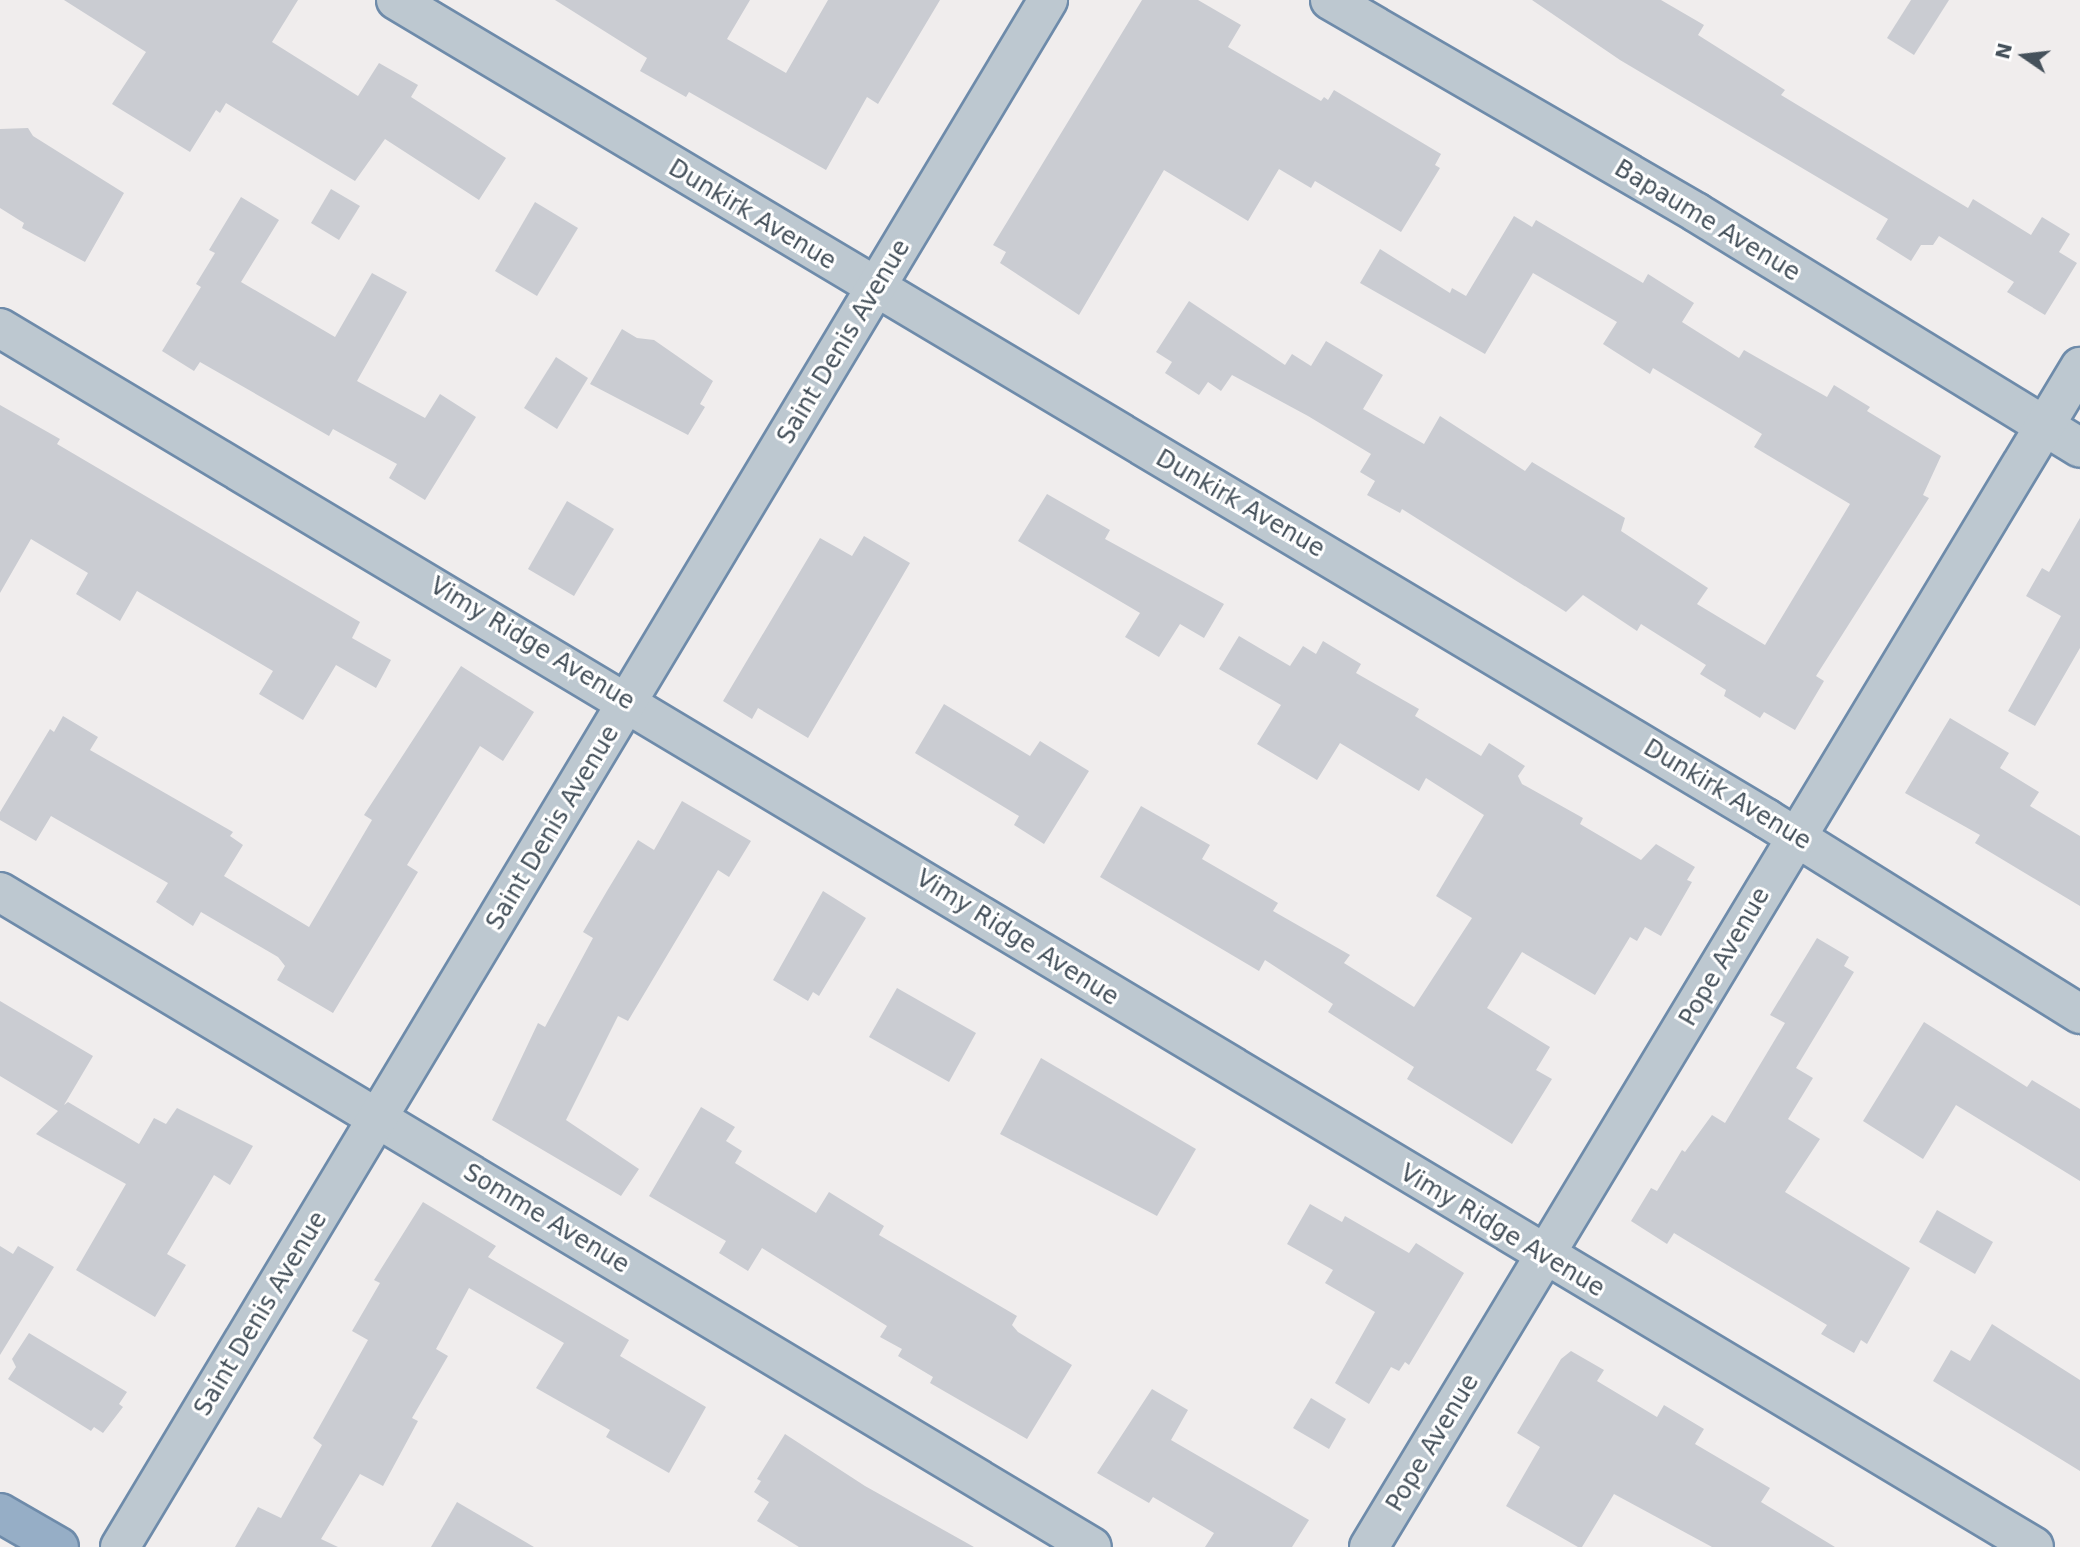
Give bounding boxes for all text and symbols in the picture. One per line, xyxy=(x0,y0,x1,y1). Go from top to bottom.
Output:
north arrow xyxy=(1989,21,2059,91)
text: N xyxy=(1991,41,2016,61)
street label: Dunkirk Avenue xyxy=(663,154,841,276)
street label: Bapaume Avenue xyxy=(1609,154,1805,288)
street label: Saint Denis Avenue xyxy=(772,235,916,449)
street label: Dunkirk Avenue xyxy=(1151,444,1329,564)
street label: Vimy Ridge Avenue xyxy=(425,572,639,716)
street label: Saint Denis Avenue xyxy=(481,721,625,935)
street label: Dunkirk Avenue xyxy=(1638,734,1816,856)
street label: Vimy Ridge Avenue xyxy=(911,864,1123,1012)
street label: Pope Avenue xyxy=(1674,883,1776,1031)
street label: Somme Avenue xyxy=(458,1158,634,1280)
street label: Vimy Ridge Avenue xyxy=(1395,1159,1609,1303)
street label: Saint Denis Avenue xyxy=(189,1207,333,1421)
street label: Pope Avenue xyxy=(1381,1369,1485,1517)

